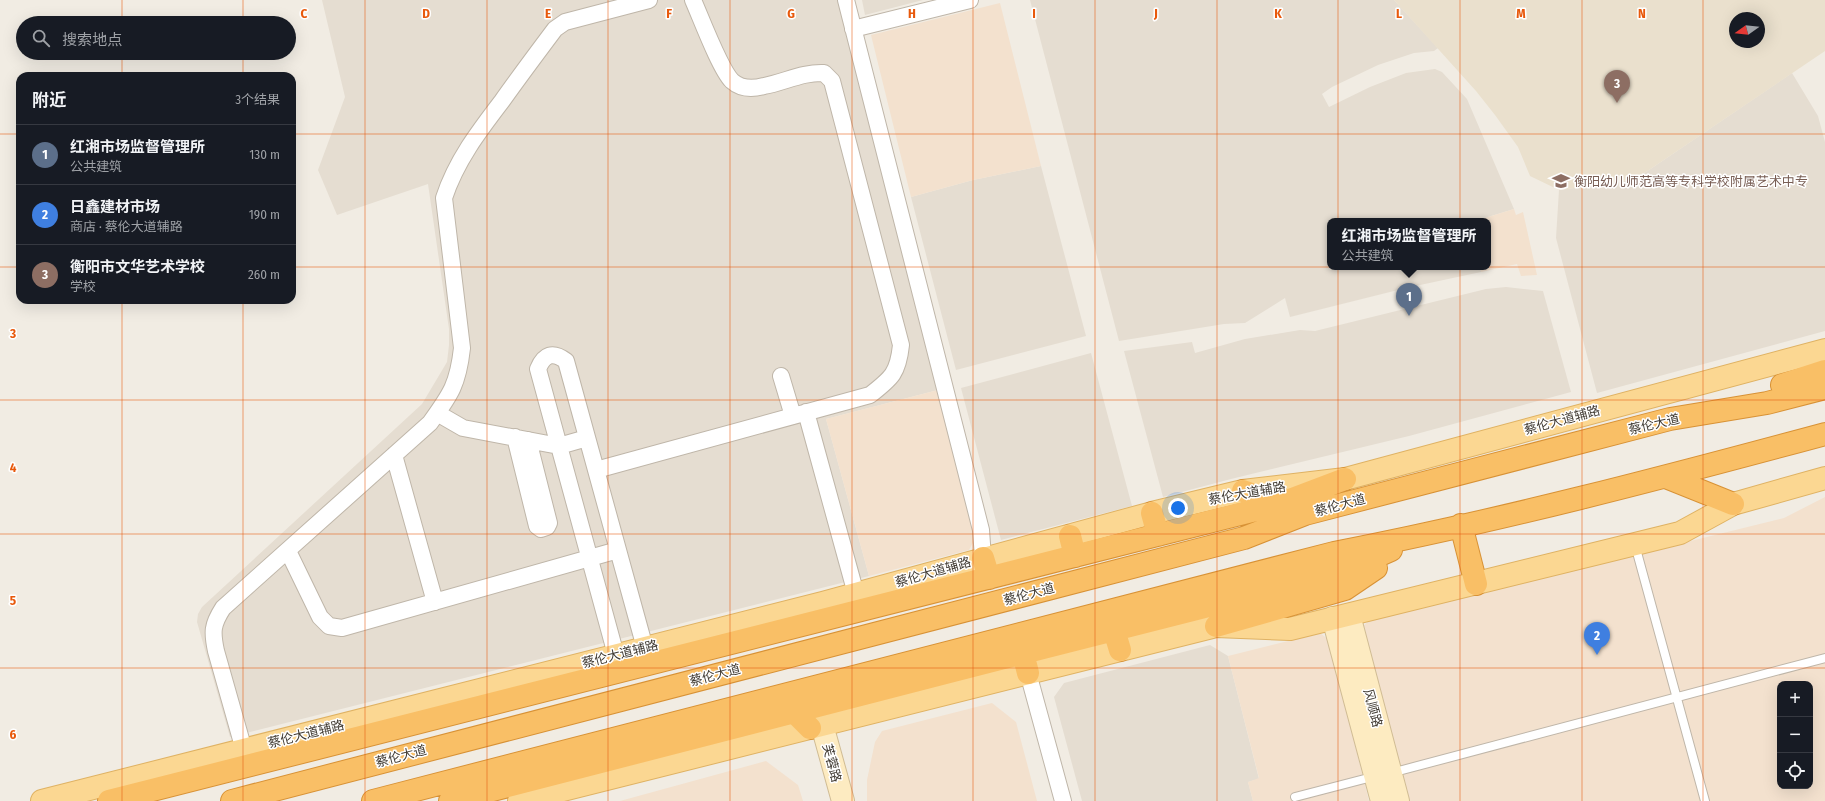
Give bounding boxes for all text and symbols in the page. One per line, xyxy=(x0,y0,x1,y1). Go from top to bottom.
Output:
text: C xyxy=(301,6,308,21)
text: D xyxy=(422,6,430,21)
text: E xyxy=(545,6,551,21)
text: F xyxy=(666,6,672,21)
text: G xyxy=(787,6,795,21)
text: H xyxy=(908,6,916,21)
text: I xyxy=(1032,6,1036,21)
text: J xyxy=(1153,6,1158,21)
text: K xyxy=(1274,6,1282,21)
text: L xyxy=(1396,6,1402,21)
text: M xyxy=(1516,6,1526,21)
text: N xyxy=(1638,6,1646,21)
north arrow xyxy=(1729,12,1765,48)
search box xyxy=(16,16,296,60)
icon: search xyxy=(30,27,52,49)
text: 搜索地点 xyxy=(62,31,122,49)
pin: 3 xyxy=(1604,70,1630,103)
text: 附近 xyxy=(32,90,66,111)
text: 3个结果 xyxy=(235,92,280,107)
text: 红湘市场监督管理所 xyxy=(70,138,205,156)
text: 1 xyxy=(42,147,48,162)
text: 130 m xyxy=(249,147,280,162)
text: 公共建筑 xyxy=(70,159,122,174)
school or university icon: 衡阳幼儿师范高等专科学校附属艺术中专 xyxy=(1551,171,1571,191)
place label: 衡阳幼儿师范高等专科学校附属艺术中专 xyxy=(1574,174,1808,189)
text: 日鑫建材市场 xyxy=(70,198,160,216)
text: 2 xyxy=(42,207,48,222)
text: 190 m xyxy=(249,207,280,222)
popup xyxy=(1327,218,1491,270)
text: 商店 · 蔡伦大道辅路 xyxy=(70,219,183,234)
text: 红湘市场监督管理所 xyxy=(1341,227,1477,245)
text: 公共建筑 xyxy=(1341,248,1394,263)
text: 衡阳市文华艺术学校 xyxy=(70,258,205,276)
text: 3 xyxy=(42,267,48,282)
text: 260 m xyxy=(248,267,280,282)
text: 学校 xyxy=(70,279,96,294)
pin: 1 xyxy=(1396,283,1422,316)
text: 3 xyxy=(9,326,16,341)
street label: 蔡伦大道辅路 xyxy=(1522,403,1602,437)
street label: 蔡伦大道 xyxy=(1627,411,1681,437)
text: 4 xyxy=(10,460,17,475)
street label: 蔡伦大道辅路 xyxy=(1207,479,1287,507)
street label: 蔡伦大道 xyxy=(1313,491,1367,519)
your location xyxy=(1168,498,1188,518)
street label: 蔡伦大道辅路 xyxy=(893,554,973,590)
street label: 蔡伦大道 xyxy=(1002,580,1056,608)
text: 5 xyxy=(10,593,16,608)
pin: 2 xyxy=(1584,622,1610,655)
street label: 蔡伦大道辅路 xyxy=(580,637,660,671)
street label: 蔡伦大道 xyxy=(688,661,742,689)
map controls xyxy=(1777,681,1813,789)
button: + xyxy=(1777,681,1813,717)
street label: 风顺路 xyxy=(1361,687,1385,729)
street label: 蔡伦大道辅路 xyxy=(266,717,346,751)
button: − xyxy=(1777,717,1813,753)
text: 6 xyxy=(10,727,17,742)
street label: 蔡伦大道 xyxy=(374,742,428,770)
street label: 芙蓉路 xyxy=(820,742,844,784)
button: locate xyxy=(1777,753,1813,789)

